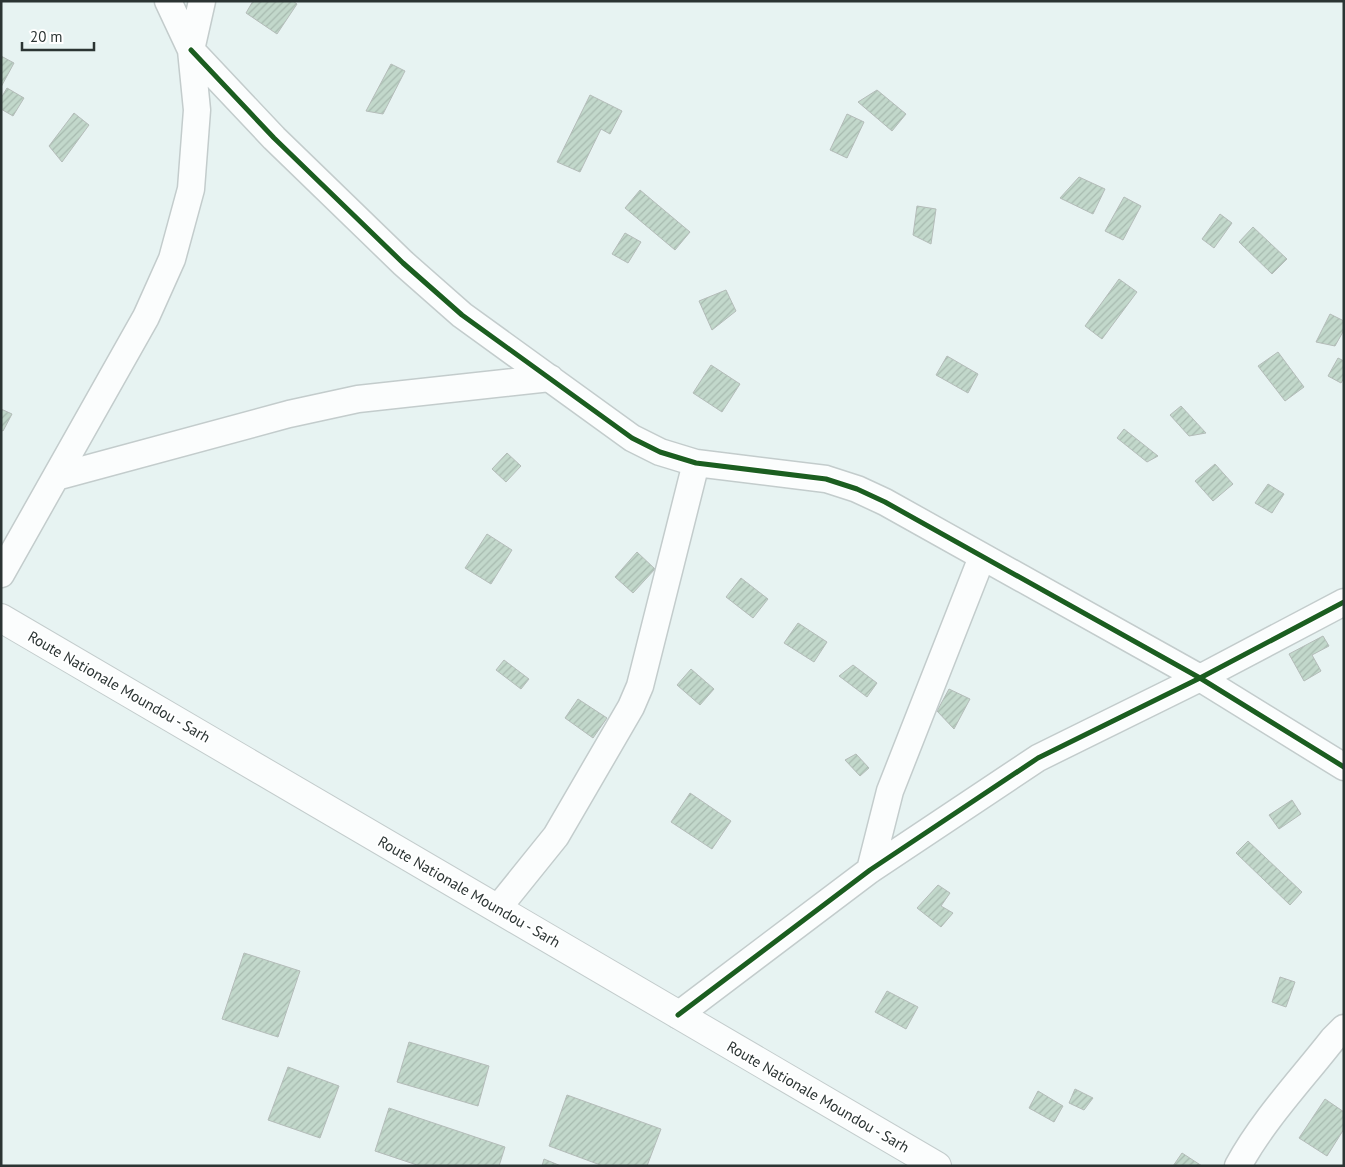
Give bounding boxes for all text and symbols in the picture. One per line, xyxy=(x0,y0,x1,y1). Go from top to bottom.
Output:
scale bar xyxy=(22,20,95,52)
text: 20 m xyxy=(30,27,63,46)
street label: Route Nationale Moundou - Sarh xyxy=(25,627,214,747)
street label: Route Nationale Moundou - Sarh xyxy=(375,832,564,952)
street label: Route Nationale Moundou - Sarh xyxy=(724,1037,913,1157)

